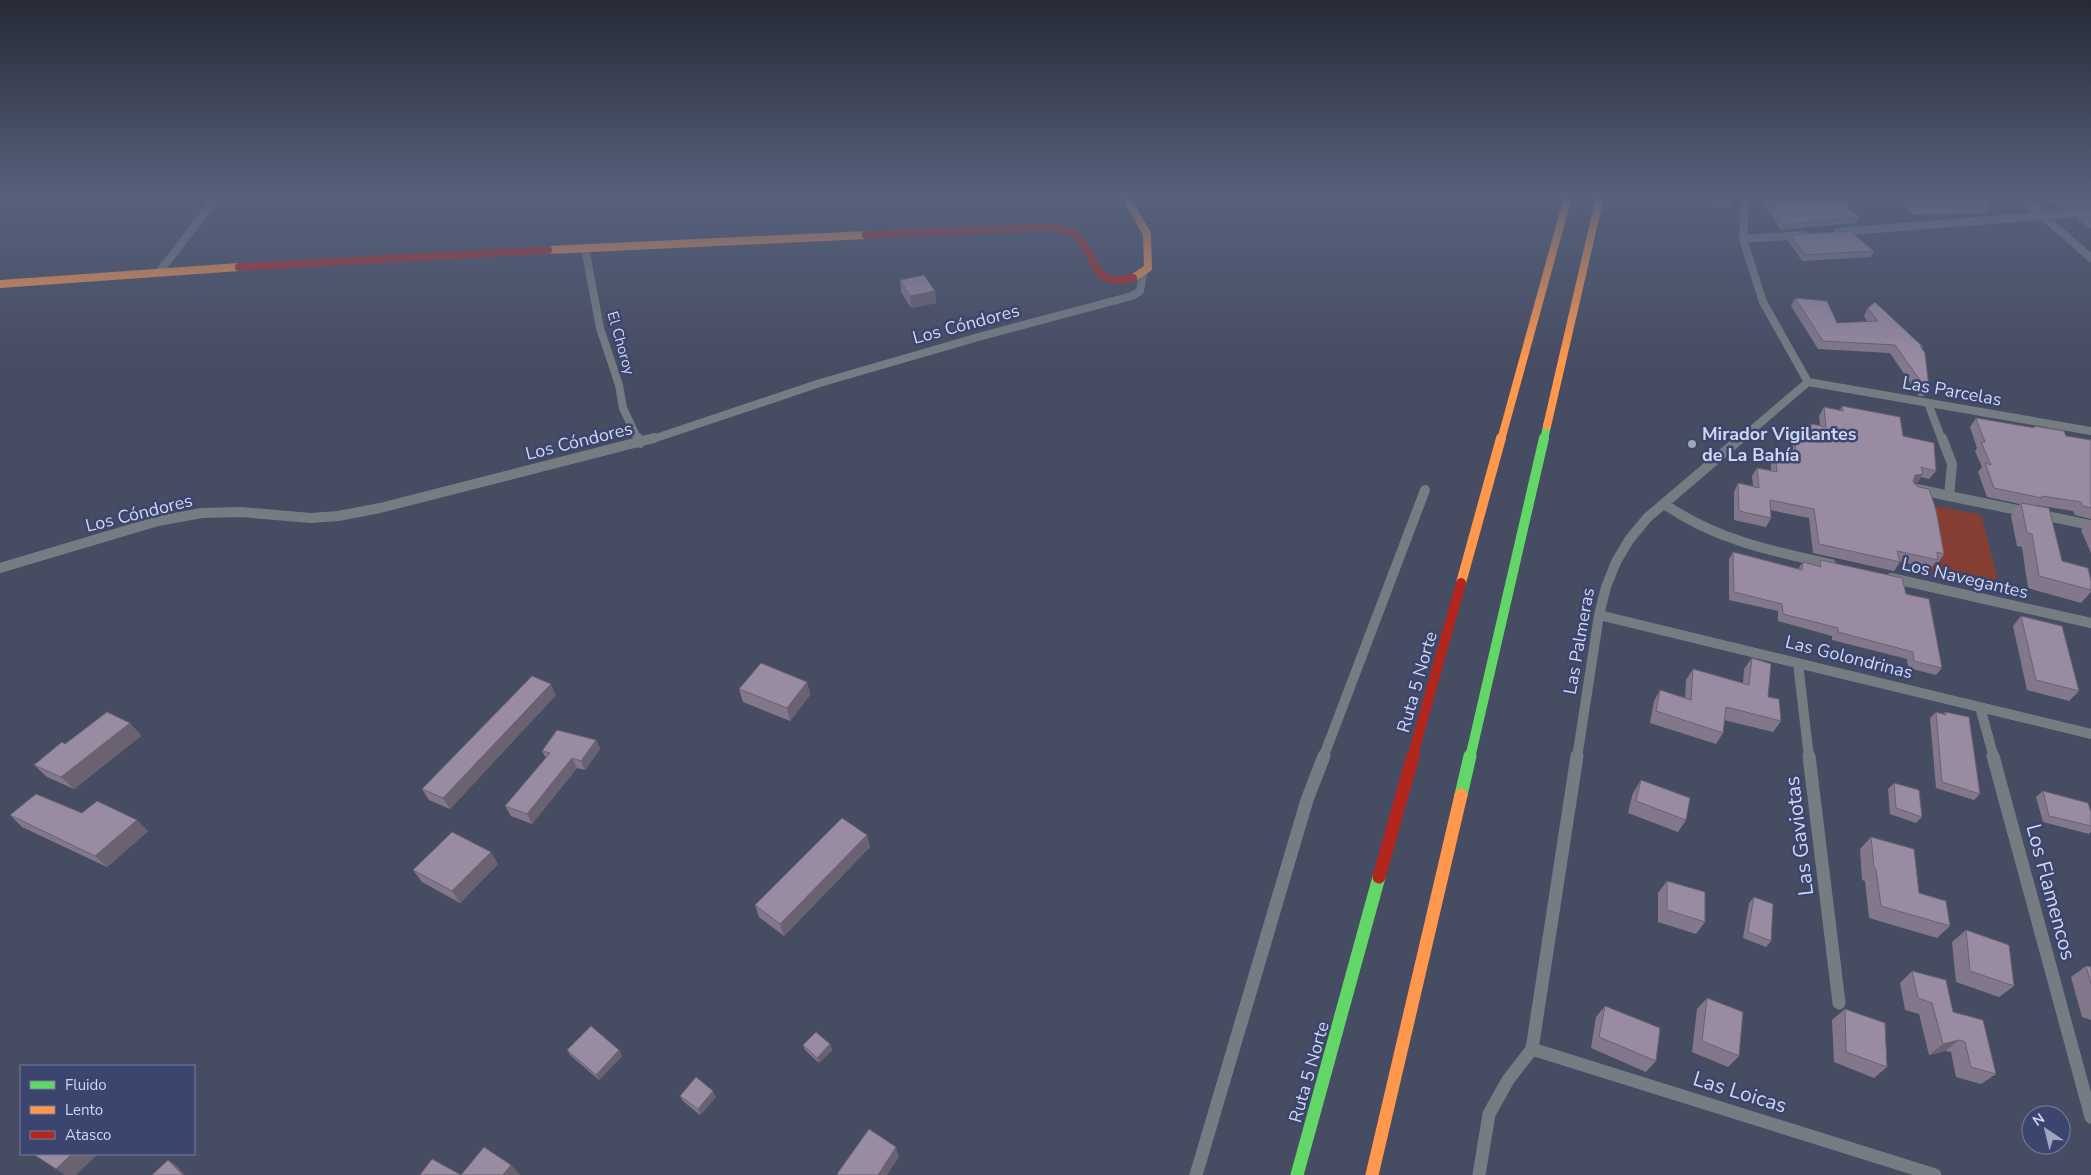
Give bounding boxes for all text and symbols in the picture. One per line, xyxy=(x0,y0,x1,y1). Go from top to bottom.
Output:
street label: Los Cóndores xyxy=(910,298,1022,350)
street label: El Choroy xyxy=(602,309,640,377)
street label: Las Parcelas xyxy=(1900,370,2004,412)
street label: Los Cóndores xyxy=(523,416,635,466)
place label: Mirador Vigilantes de La Bahía xyxy=(1702,422,1857,467)
marker: Mirador Vigilantes de La Bahía xyxy=(1686,438,1698,450)
street label: Los Cóndores xyxy=(83,488,195,538)
street label: Los Navegantes xyxy=(1899,552,2031,604)
street label: Las Palmeras xyxy=(1558,586,1600,696)
street label: Ruta 5 Norte xyxy=(1391,629,1443,735)
street label: Las Golondrinas xyxy=(1783,630,1915,684)
street label: Las Gaviotas xyxy=(1778,775,1820,897)
street label: Los Flamencos xyxy=(2019,821,2083,963)
street label: Ruta 5 Norte xyxy=(1283,1019,1335,1125)
street label: Las Loicas xyxy=(1690,1064,1790,1120)
legend xyxy=(20,1065,195,1155)
text: Fluido xyxy=(65,1075,107,1095)
text: Lento xyxy=(65,1100,103,1120)
north arrow xyxy=(2021,1105,2071,1155)
text: N xyxy=(2029,1109,2049,1131)
text: Atasco xyxy=(65,1125,111,1145)

